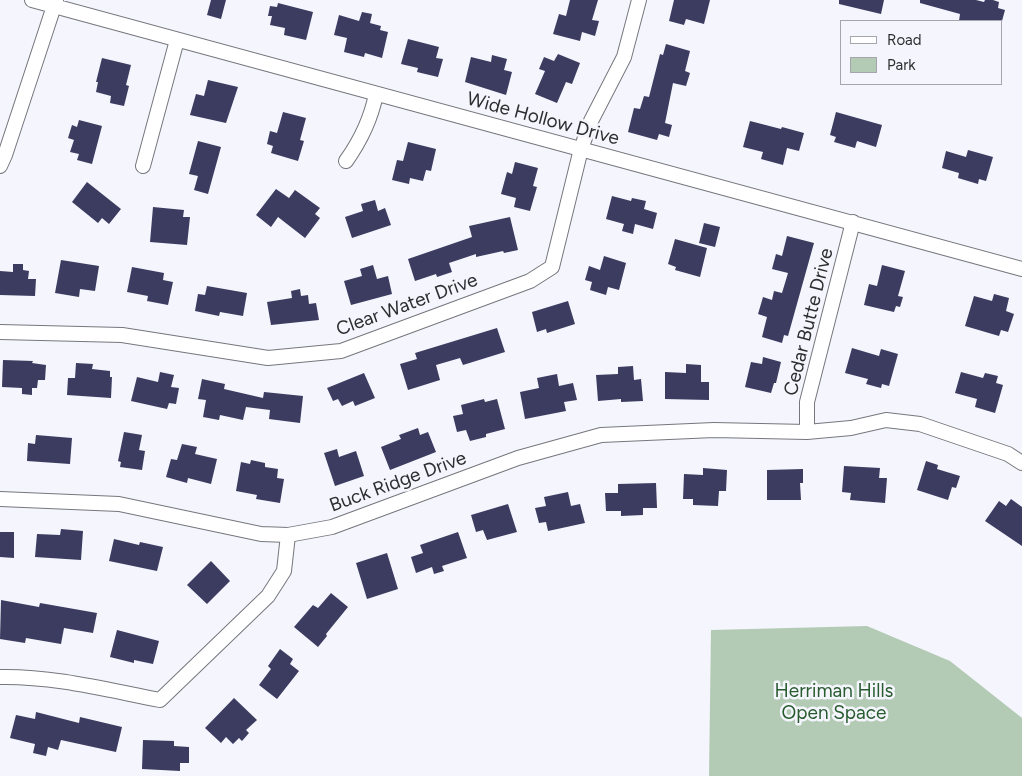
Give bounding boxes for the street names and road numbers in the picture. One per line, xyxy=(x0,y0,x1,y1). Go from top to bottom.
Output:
street label: Wide Hollow Drive xyxy=(464,88,622,150)
street label: Cedar Butte Drive xyxy=(780,246,838,398)
street label: Clear Water Drive xyxy=(333,269,481,341)
street label: Buck Ridge Drive xyxy=(326,447,470,517)

